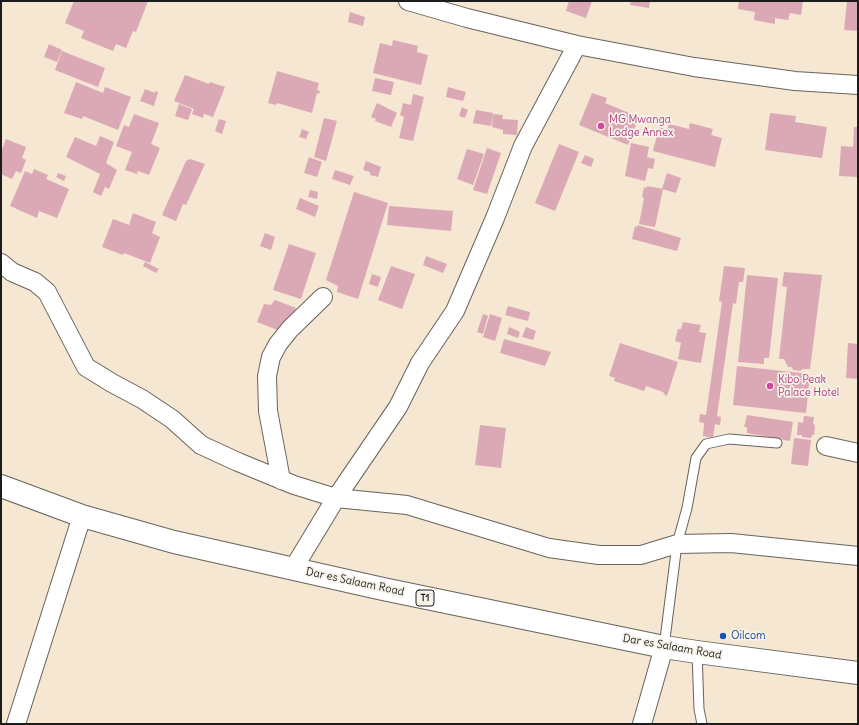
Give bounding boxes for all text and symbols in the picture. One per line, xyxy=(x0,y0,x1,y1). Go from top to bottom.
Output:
place label: MG Mwanga Lodge Annex xyxy=(609,113,673,139)
marker: MG Mwanga Lodge Annex xyxy=(596,121,606,131)
place label: Kibo Peak Palace Hotel xyxy=(778,373,839,399)
marker: Kibo Peak Palace Hotel xyxy=(765,381,775,391)
street label: Dar es Salaam Road xyxy=(305,565,405,599)
road number: T1 xyxy=(416,590,434,606)
place label: Oilcom xyxy=(731,629,766,643)
marker: Oilcom xyxy=(718,631,728,641)
street label: Dar es Salaam Road xyxy=(622,632,722,662)

